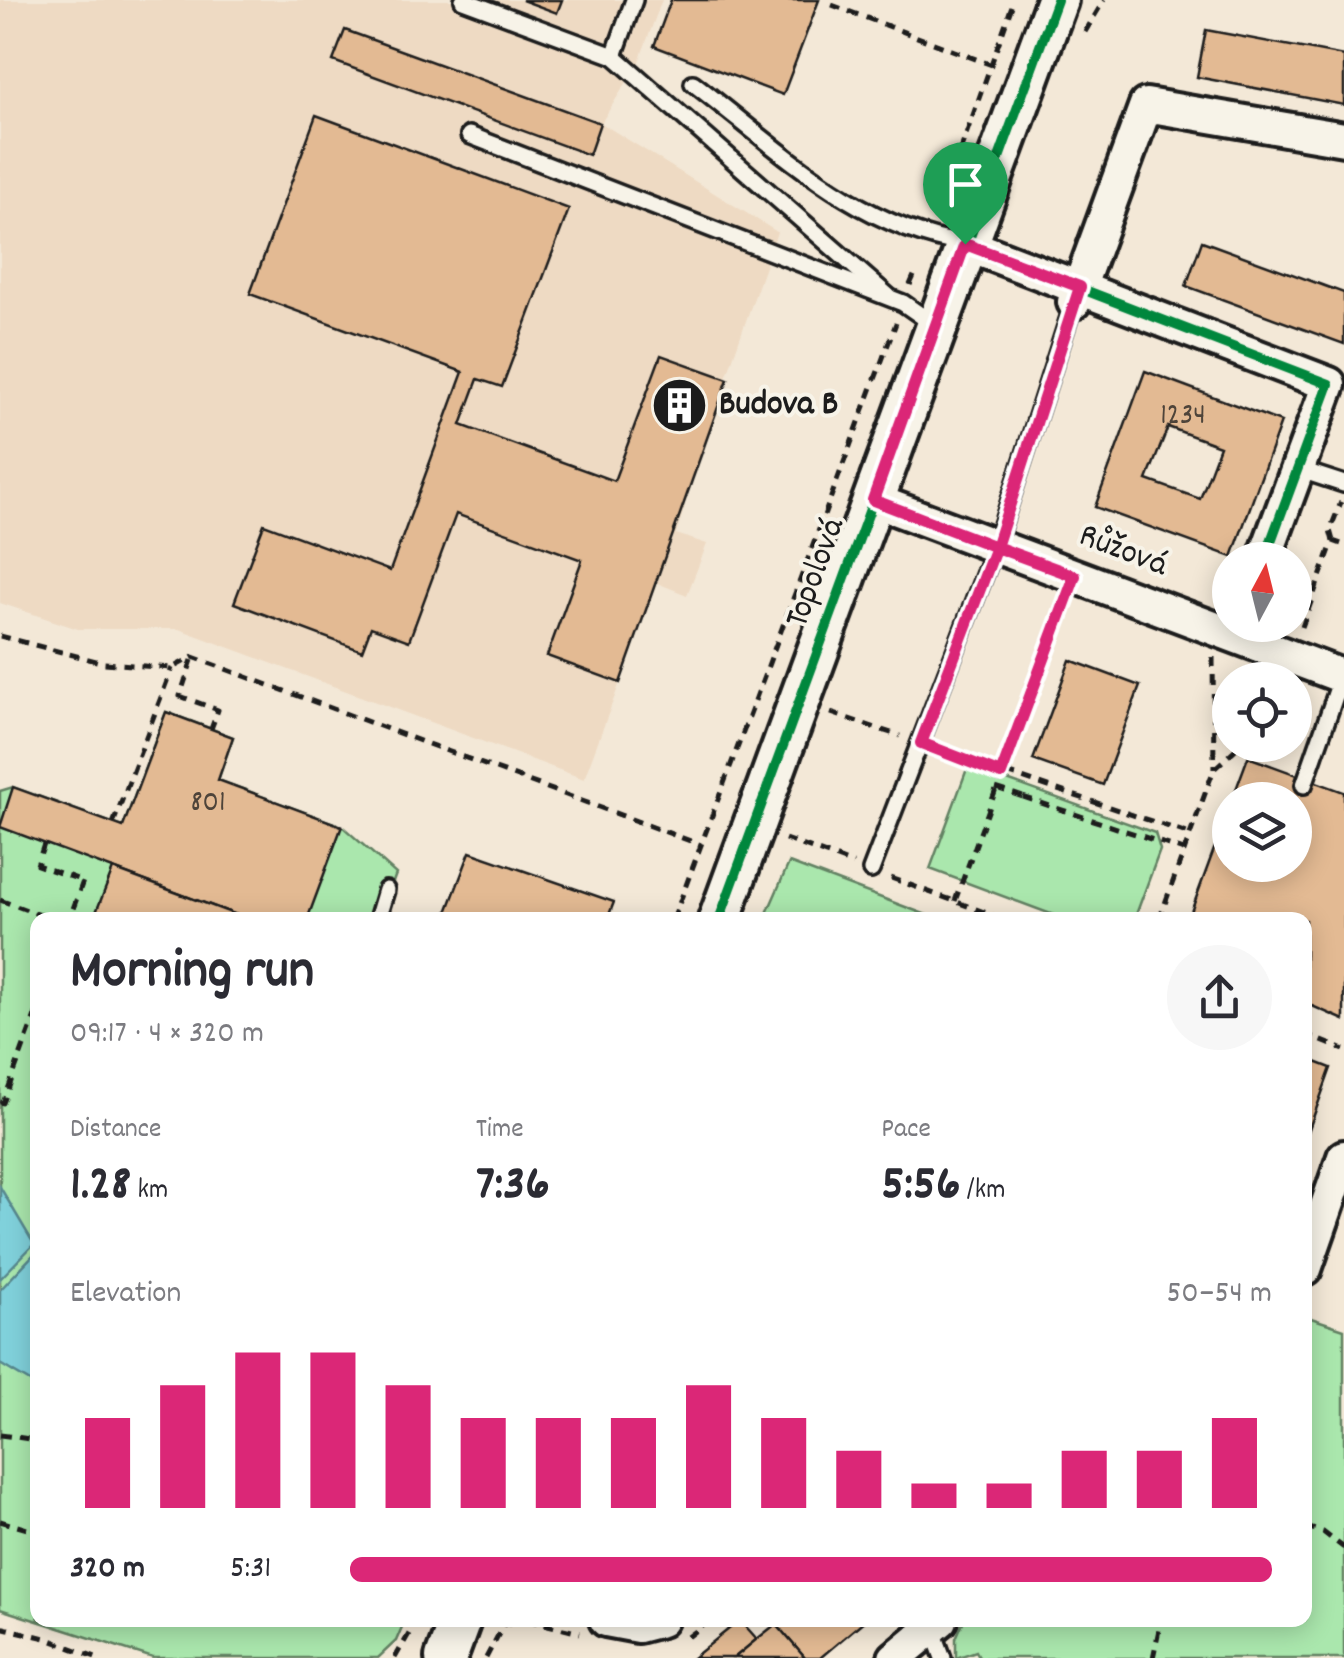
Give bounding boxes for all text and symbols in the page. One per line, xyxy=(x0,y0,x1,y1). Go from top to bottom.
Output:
pin xyxy=(923,142,1008,245)
icon: arrive xyxy=(938,157,993,212)
building icon: Budova B xyxy=(650,376,710,436)
place label: Budova B xyxy=(719,381,838,431)
house number: 1234 xyxy=(1160,396,1206,439)
street label: Topolová xyxy=(774,510,860,635)
street label: Růžová xyxy=(1071,512,1175,592)
north arrow xyxy=(1212,542,1312,642)
map controls xyxy=(1212,542,1312,882)
button: locate xyxy=(1212,662,1312,762)
button: layers xyxy=(1212,782,1312,882)
house number: 801 xyxy=(191,783,225,826)
text: Morning run xyxy=(70,935,314,1014)
button: share xyxy=(1167,945,1272,1050)
text: 09:17 · 4 × 320 m xyxy=(70,1012,264,1058)
text: Distance xyxy=(70,1111,161,1151)
text: Time xyxy=(476,1111,524,1151)
text: Pace xyxy=(881,1111,931,1151)
text: 1.28 xyxy=(70,1151,131,1223)
text: 7:36 xyxy=(476,1151,550,1223)
text: 5:56 xyxy=(881,1151,960,1223)
text: km xyxy=(131,1172,168,1212)
text: /km xyxy=(960,1172,1006,1212)
text: Elevation xyxy=(70,1272,181,1318)
text: 50–54 m xyxy=(1166,1272,1272,1318)
text: 320 m xyxy=(70,1547,145,1593)
text: 5:31 xyxy=(230,1547,271,1593)

